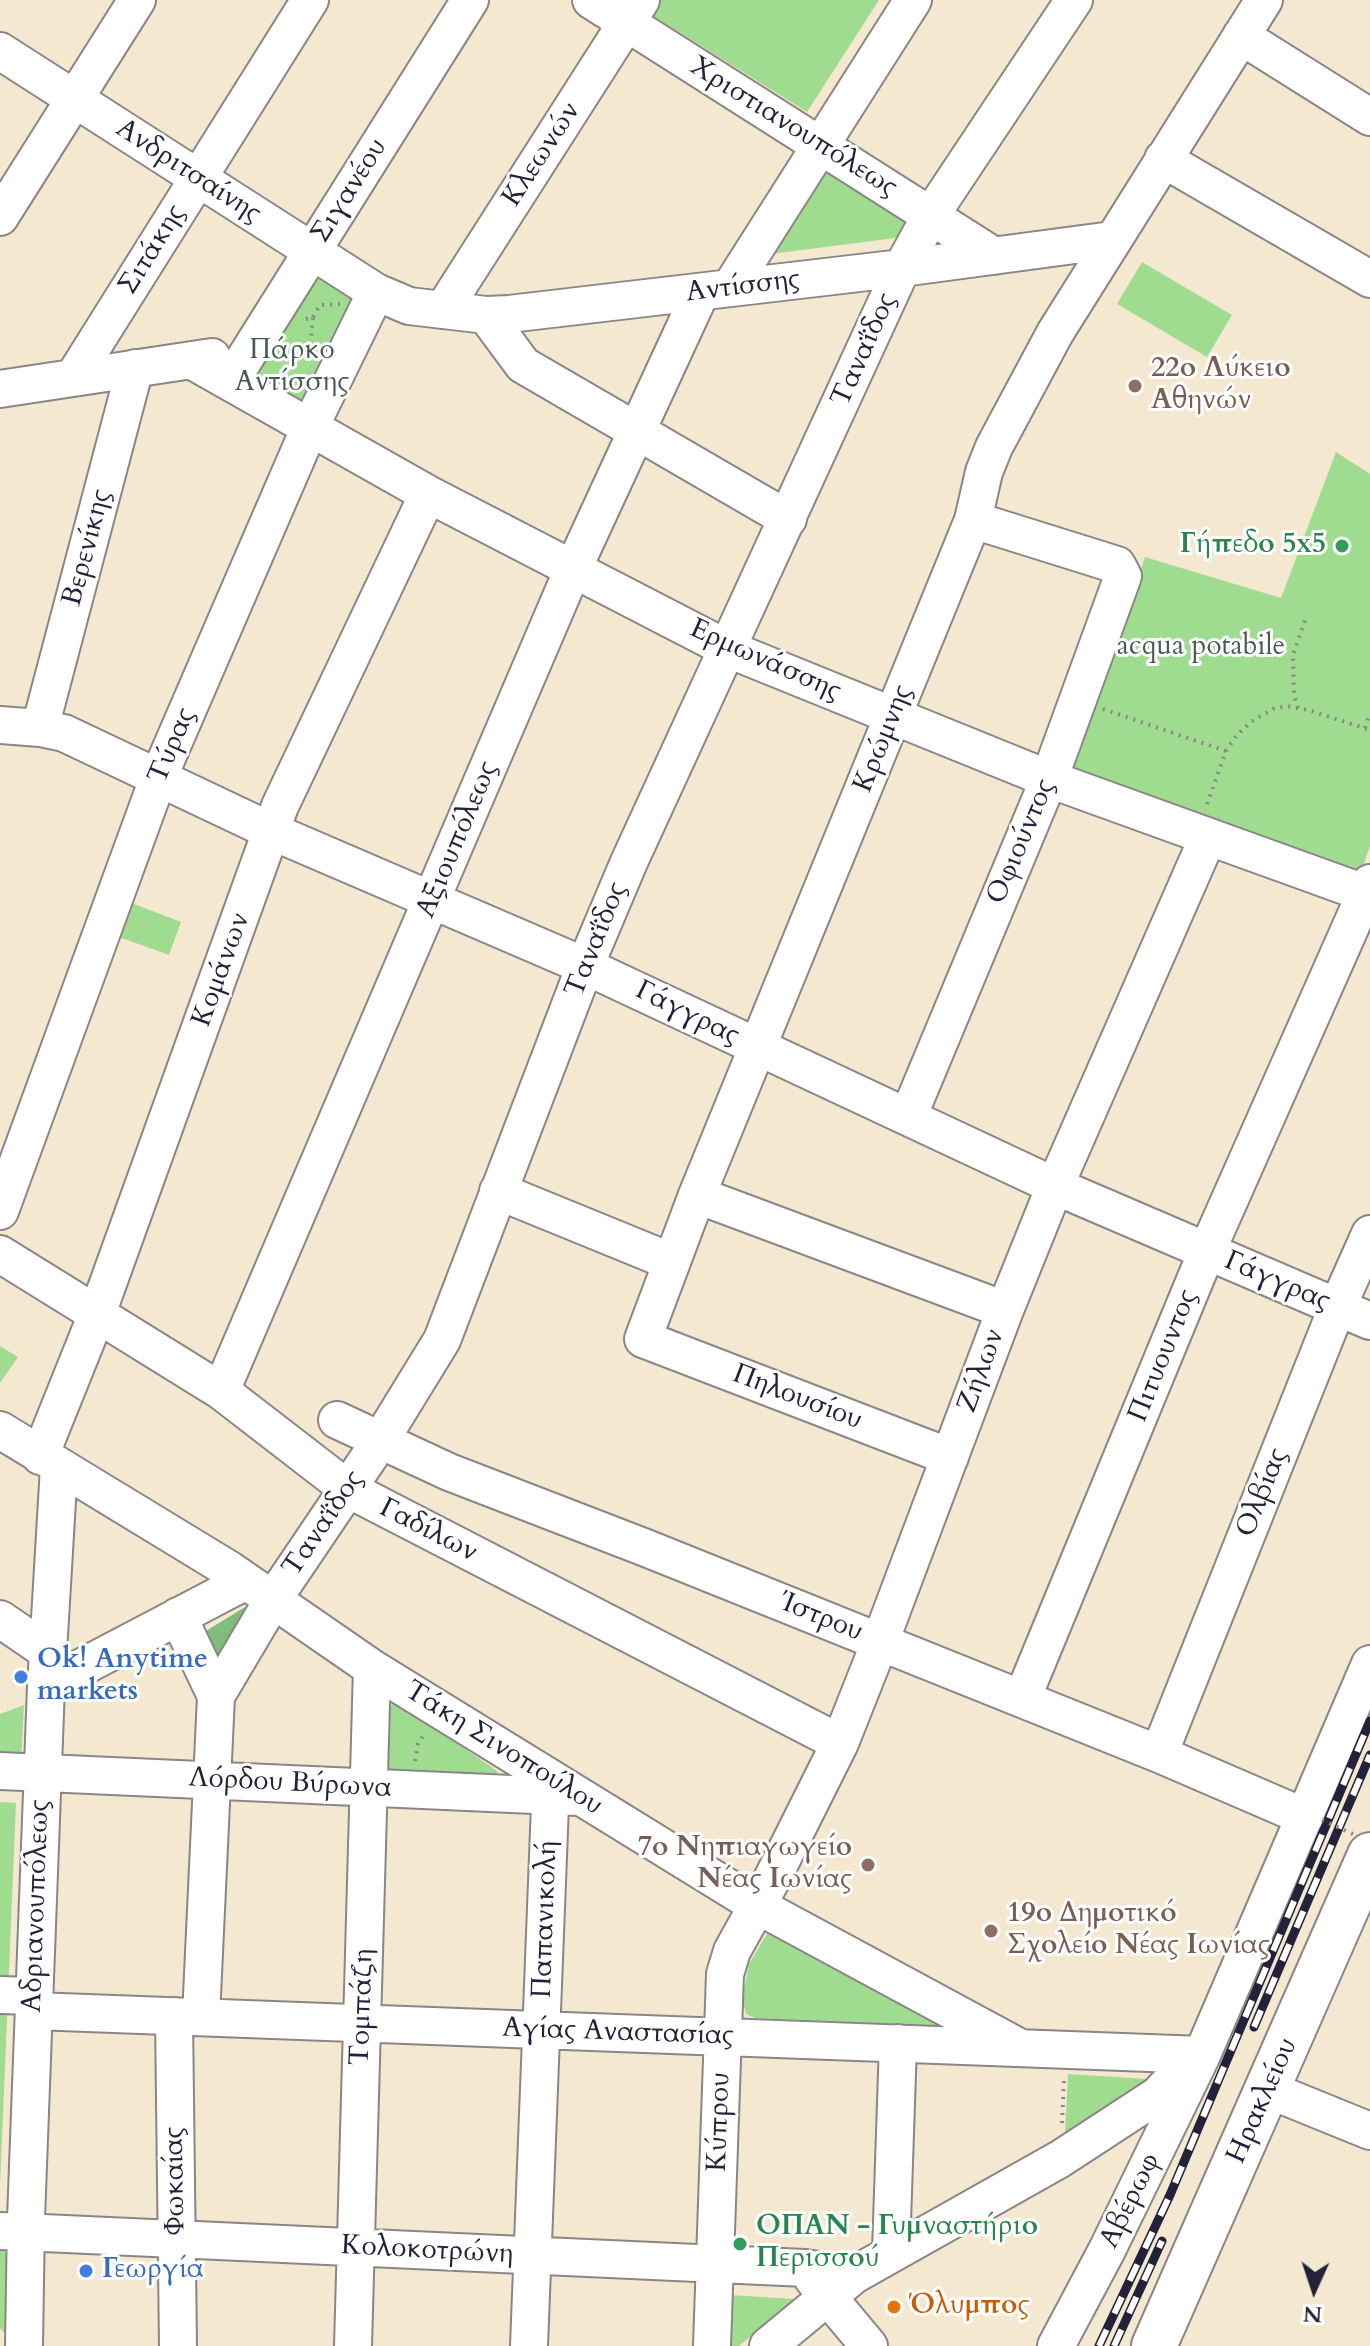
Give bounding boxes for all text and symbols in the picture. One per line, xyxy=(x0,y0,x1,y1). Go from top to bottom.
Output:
street label: Χριστιανουπόλεως xyxy=(683,51,903,205)
street label: Κλεωνών xyxy=(496,97,588,213)
street label: Ανδριτσαίνης xyxy=(109,112,267,232)
street label: Σιγανέου xyxy=(305,133,395,249)
street label: Σιτάκης xyxy=(112,199,194,301)
street label: Αντίσσης xyxy=(684,263,802,311)
street label: Ταναΐδος xyxy=(825,288,905,412)
park label: Πάρκο Αντίσσης xyxy=(235,335,349,401)
place label: 22ο Λύκειο Αθηνών xyxy=(1151,353,1291,419)
marker: 22ο Λύκειο Αθηνών xyxy=(1126,377,1144,395)
street label: Βερενίκης xyxy=(56,486,120,610)
place label: Γήπεδο 5x5 xyxy=(1180,529,1326,563)
marker: Γήπεδο 5x5 xyxy=(1333,537,1351,555)
street label: Ερμωνάσσης xyxy=(684,613,846,709)
park label: acqua potabile xyxy=(1117,631,1285,665)
street label: Κρώμνης xyxy=(847,680,921,798)
street label: Τύρας xyxy=(142,703,204,789)
street label: Αξιουπόλεως xyxy=(410,757,506,923)
street label: Οφιούντος xyxy=(981,774,1063,910)
street label: Ταναΐδος xyxy=(559,878,635,1002)
street label: Κομάνων xyxy=(186,908,258,1032)
street label: Γάγγρας xyxy=(629,974,745,1054)
street label: Γάγγρας xyxy=(1219,1245,1335,1319)
street label: Πιτυουντος xyxy=(1122,1285,1206,1427)
street label: Ζήλων xyxy=(951,1325,1013,1417)
street label: Πηλουσίου xyxy=(728,1358,866,1438)
street label: Ολβίας xyxy=(1230,1444,1296,1542)
street label: Ταναΐδος xyxy=(276,1465,372,1583)
street label: Γαδίλων xyxy=(373,1492,483,1570)
street label: Ίστρου xyxy=(775,1586,867,1650)
place label: Ok! Anytime markets xyxy=(37,1644,208,1710)
marker: Ok! Anytime markets xyxy=(12,1668,30,1686)
street label: Τάκη Σινοπούλου xyxy=(398,1675,608,1823)
street label: Λόρδου Βύρωνα xyxy=(188,1762,392,1806)
street label: Αδριανουπόλεως xyxy=(16,1799,58,2013)
place label: 7ο Νηπιαγωγείο Νέας Ιωνίας xyxy=(638,1832,852,1898)
street label: Παπανικολή xyxy=(526,1839,566,1999)
marker: 7ο Νηπιαγωγείο Νέας Ιωνίας xyxy=(859,1856,877,1874)
place label: 19ο Δημοτικό Σχολείο Νέας Ιωνίας xyxy=(1007,1898,1270,1964)
marker: 19ο Δημοτικό Σχολείο Νέας Ιωνίας xyxy=(982,1922,1000,1940)
street label: Τομπάζη xyxy=(344,1948,382,2066)
street label: Αγίας Αναστασίας xyxy=(502,2012,734,2054)
street label: Ηρακλείου xyxy=(1220,2033,1306,2169)
street label: Κύπρου xyxy=(701,2072,739,2172)
street label: Φωκαίας xyxy=(158,2126,194,2236)
street label: Αβέρωφ xyxy=(1094,2148,1168,2254)
place label: ΟΠΑΝ - Γυμναστήριο Περισσού xyxy=(756,2211,1038,2277)
street label: Κολοκοτρώνη xyxy=(340,2230,514,2272)
marker: ΟΠΑΝ - Γυμναστήριο Περισσού xyxy=(731,2235,749,2253)
north arrow xyxy=(1274,2250,1354,2330)
place label: Γεωργία xyxy=(102,2254,204,2288)
marker: Γεωργία xyxy=(77,2262,95,2280)
place label: Όλυμπος xyxy=(910,2290,1029,2324)
marker: Όλυμπος xyxy=(885,2298,903,2316)
text: N xyxy=(1302,2298,1323,2329)

